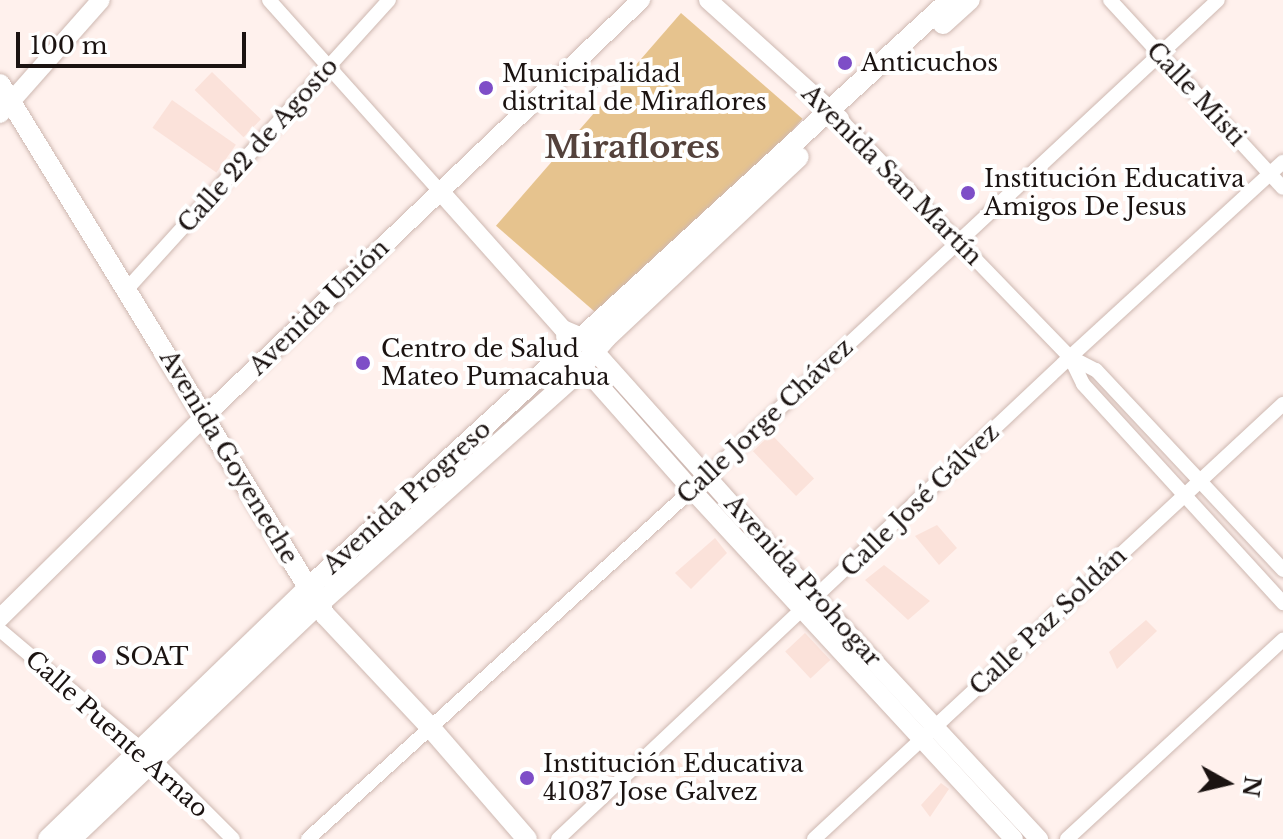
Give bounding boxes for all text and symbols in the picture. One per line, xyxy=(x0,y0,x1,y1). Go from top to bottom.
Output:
scale bar xyxy=(20,16,250,66)
text: 100 m xyxy=(30,31,108,60)
street label: Calle Misti xyxy=(1141,36,1251,152)
place label: Anticuchos xyxy=(861,49,998,77)
street label: Calle 22 de Agosto xyxy=(172,51,344,239)
marker: Anticuchos xyxy=(836,54,854,72)
place label: Municipalidad distrital de Miraflores xyxy=(502,60,767,116)
marker: Municipalidad distrital de Miraflores xyxy=(477,79,495,97)
street label: Avenida San Martín xyxy=(796,79,988,271)
district label: Miraflores xyxy=(544,128,720,166)
place label: Institución Educativa Amigos De Jesus xyxy=(984,165,1245,221)
marker: Institución Educativa Amigos De Jesus xyxy=(959,184,977,202)
street label: Avenida Unión xyxy=(243,233,395,381)
street label: Calle Jorge Chávez xyxy=(671,332,859,510)
place label: Centro de Salud Mateo Pumacahua xyxy=(381,335,610,391)
street label: Avenida Goyeneche xyxy=(154,345,304,569)
marker: Centro de Salud Mateo Pumacahua xyxy=(352,352,374,374)
street label: Avenida Progreso xyxy=(317,414,497,580)
street label: Calle José Gálvez xyxy=(835,417,1005,583)
street label: Avenida Prohogar xyxy=(718,489,888,673)
street label: Calle Paz Soldán xyxy=(964,541,1132,701)
place label: SOAT xyxy=(115,643,189,671)
street label: Calle Puente Arnao xyxy=(19,644,215,824)
marker: SOAT xyxy=(90,648,108,666)
north arrow xyxy=(1187,743,1267,823)
place label: Institución Educativa 41037 Jose Galvez xyxy=(543,750,804,806)
marker: Institución Educativa 41037 Jose Galvez xyxy=(518,769,536,787)
text: N xyxy=(1236,774,1266,799)

